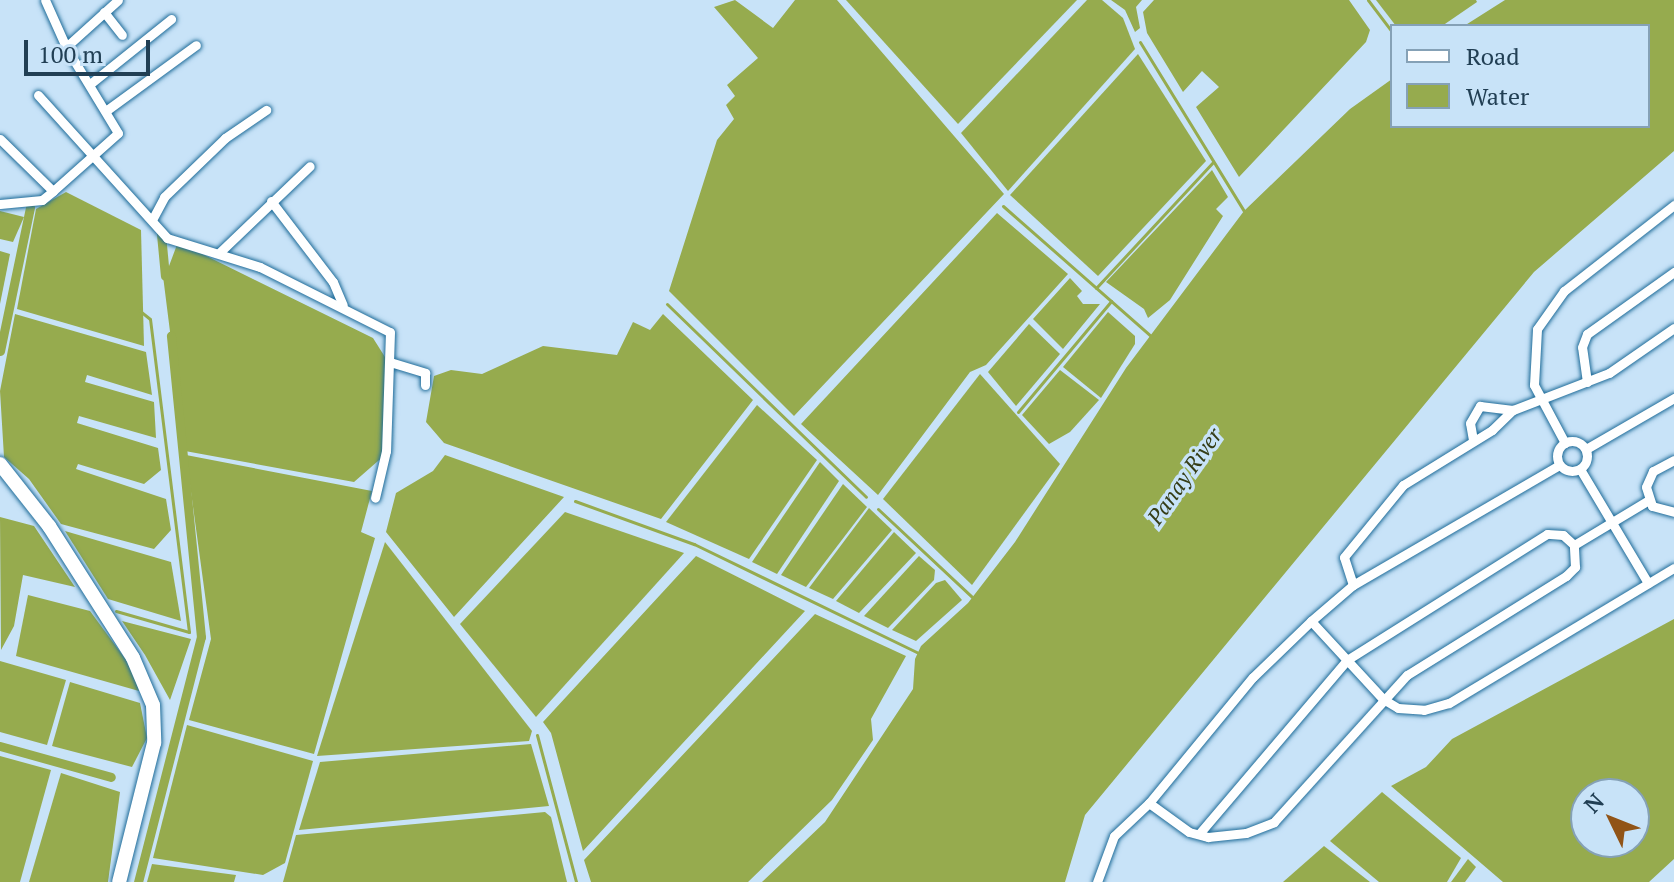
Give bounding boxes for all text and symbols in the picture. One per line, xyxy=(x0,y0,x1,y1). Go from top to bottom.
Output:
scale bar xyxy=(28,24,154,74)
legend xyxy=(1390,24,1650,128)
text: 100 m xyxy=(38,38,103,70)
text: Road xyxy=(1466,40,1520,72)
text: Water xyxy=(1466,80,1529,112)
water label: Panay River xyxy=(1141,423,1227,529)
north arrow xyxy=(1570,778,1650,858)
text: N xyxy=(1577,787,1610,819)

